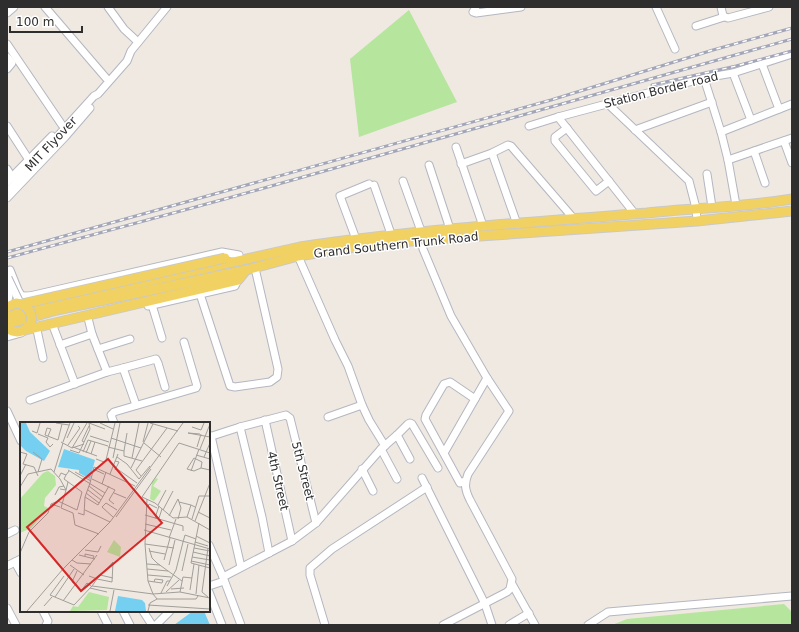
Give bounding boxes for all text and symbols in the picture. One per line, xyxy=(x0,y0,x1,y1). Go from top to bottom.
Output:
scale bar xyxy=(10,8,82,34)
text: 100 m xyxy=(16,15,54,29)
street label: Station Border road xyxy=(602,69,720,111)
street label: MIT Flyover xyxy=(22,114,80,174)
street label: Grand Southern Trunk Road xyxy=(313,229,479,261)
inset map xyxy=(20,422,210,612)
street label: 5th Street xyxy=(289,440,317,502)
street label: 4th Street xyxy=(264,450,292,512)

